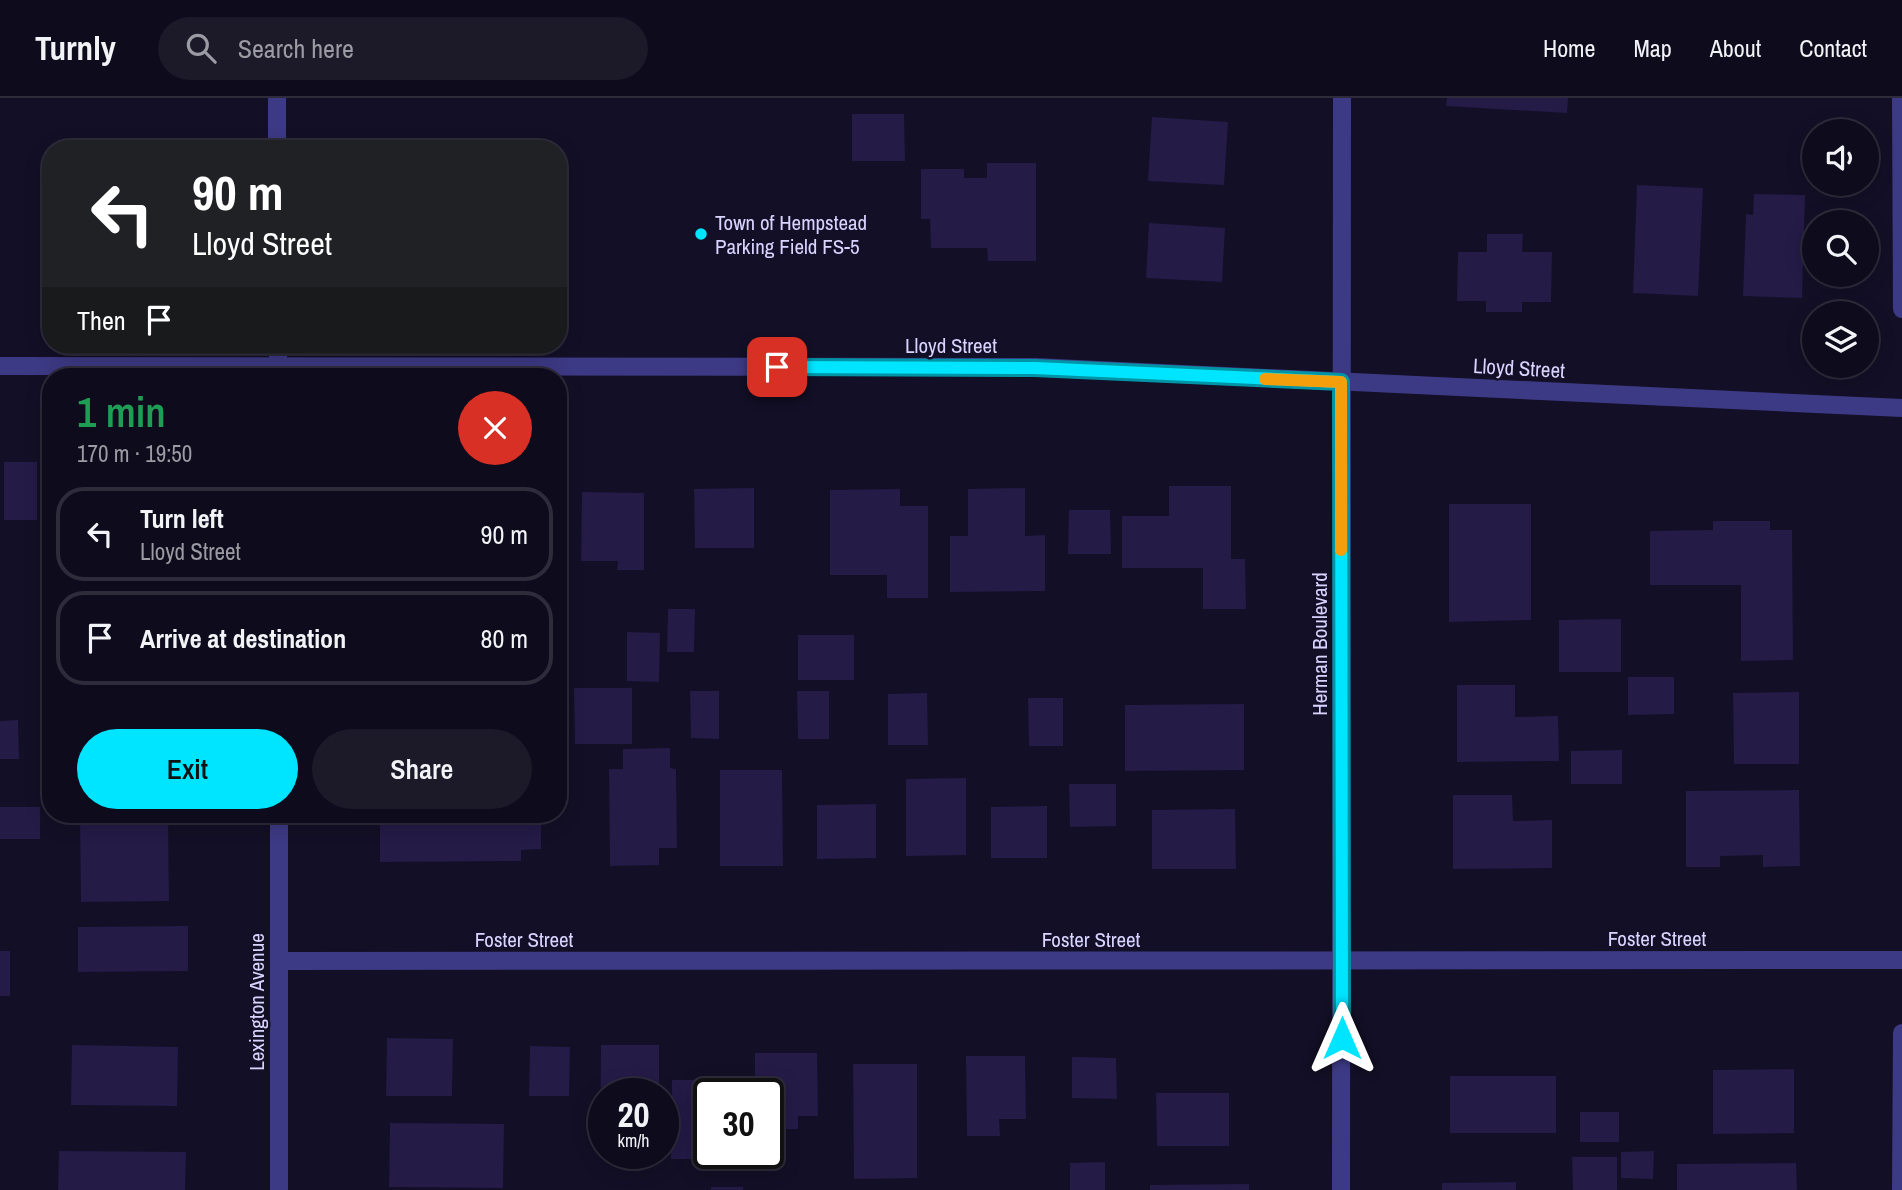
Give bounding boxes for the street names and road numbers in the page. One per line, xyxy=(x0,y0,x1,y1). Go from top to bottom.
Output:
street label: Lloyd Street xyxy=(905,331,997,360)
street label: Lloyd Street xyxy=(1472,351,1566,385)
street label: Herman Boulevard xyxy=(1305,572,1334,716)
street label: Foster Street xyxy=(1608,924,1707,953)
street label: Foster Street xyxy=(475,925,574,954)
street label: Foster Street xyxy=(1042,925,1141,954)
street label: Lexington Avenue xyxy=(242,933,271,1071)

